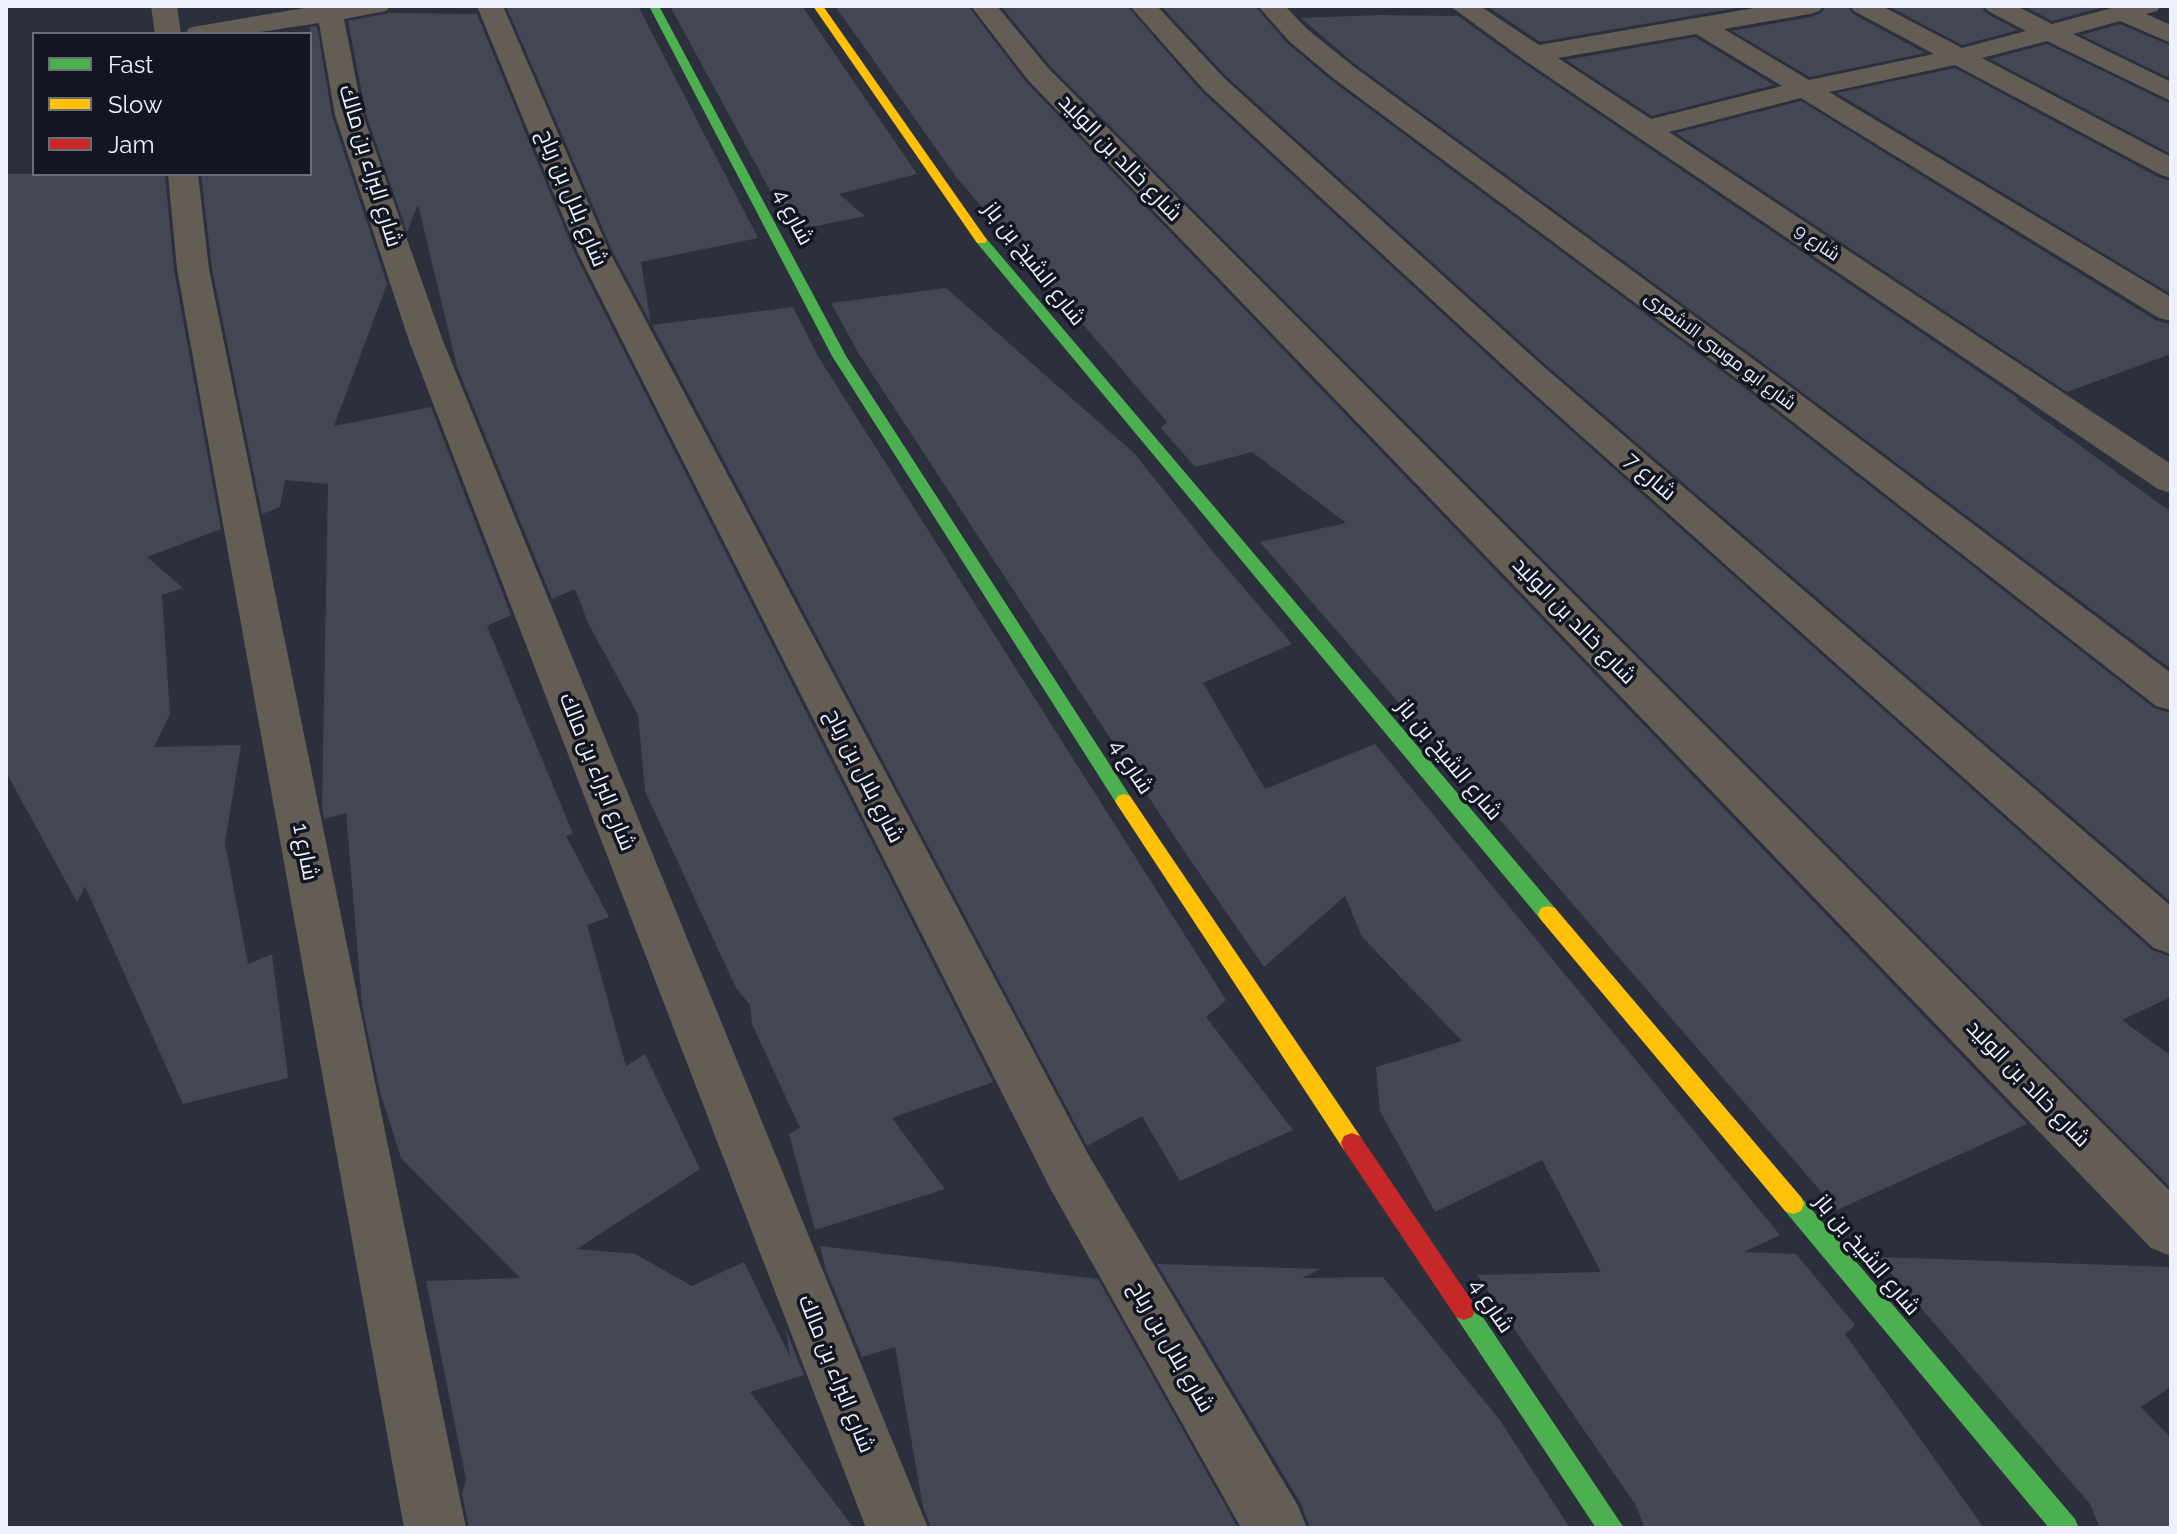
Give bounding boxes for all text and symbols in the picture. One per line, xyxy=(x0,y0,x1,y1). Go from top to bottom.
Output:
legend xyxy=(32,32,312,176)
text: Fast xyxy=(108,50,153,79)
street label: شارع البراء بن مالك xyxy=(333,82,407,250)
street label: شارع خالد بن الوليد xyxy=(1053,89,1187,227)
text: Slow xyxy=(108,90,162,119)
street label: شارع بلال بن رباح xyxy=(531,125,613,271)
text: Jam xyxy=(108,130,154,159)
street label: شارع 4 xyxy=(767,184,819,250)
street label: شارع الشيخ بن باز xyxy=(977,197,1091,331)
street label: شارع 9 xyxy=(1790,220,1844,266)
street label: شارع ابو موسى الاشعرى xyxy=(1640,287,1800,415)
street label: شارع 7 xyxy=(1619,447,1681,507)
street label: شارع خالد بن الوليد xyxy=(1507,552,1641,690)
street label: شارع البراء بن مالك xyxy=(553,689,641,855)
street label: شارع الشيخ بن باز xyxy=(1391,694,1507,826)
street label: شارع بلال بن رباح xyxy=(819,705,909,847)
street label: شارع 4 xyxy=(1104,735,1158,799)
street label: شارع 1 xyxy=(287,821,323,883)
street label: شارع خالد بن الوليد xyxy=(1961,1015,2095,1153)
street label: شارع الشيخ بن باز xyxy=(1809,1189,1925,1321)
street label: شارع 4 xyxy=(1463,1274,1519,1338)
street label: شارع بلال بن رباح xyxy=(1123,1277,1219,1417)
street label: شارع البراء بن مالك xyxy=(792,1291,880,1457)

